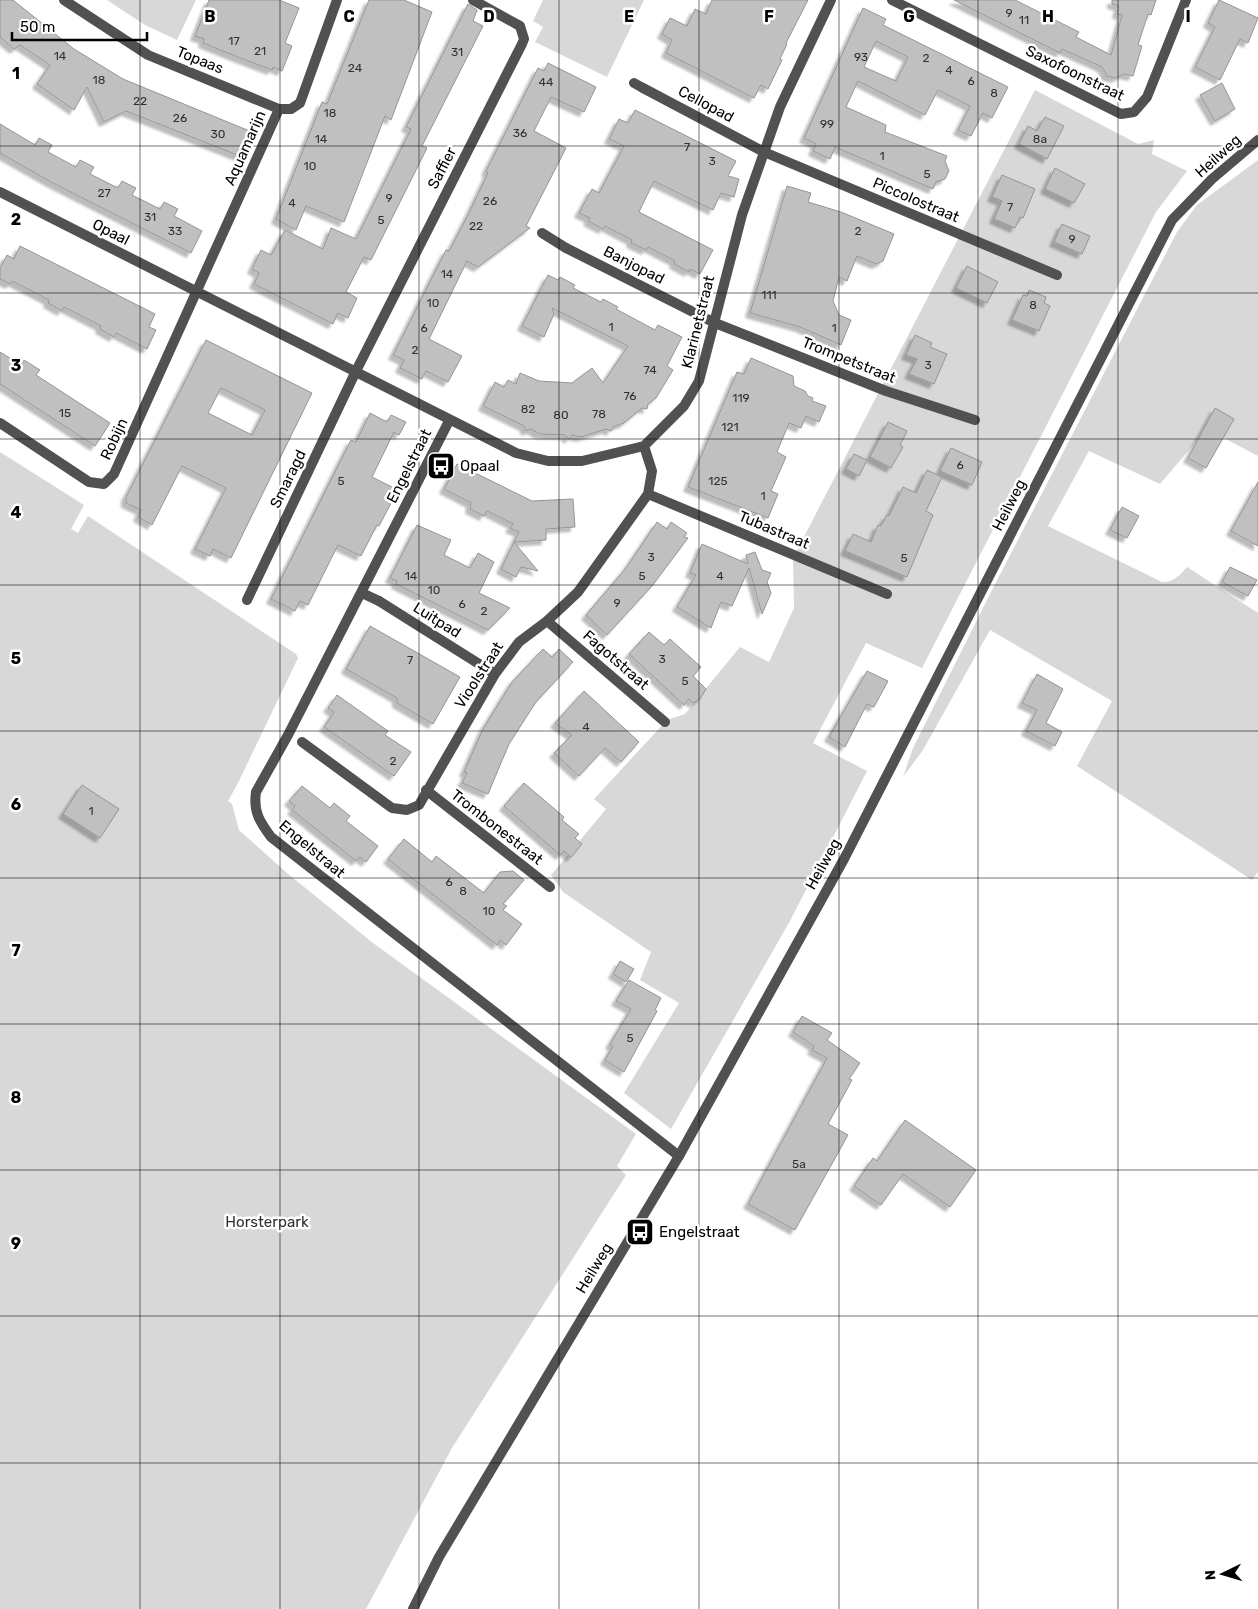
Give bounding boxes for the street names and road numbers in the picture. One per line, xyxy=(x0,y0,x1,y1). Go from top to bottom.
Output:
street label: Saxofoonstraat xyxy=(1023,41,1127,105)
street label: Topaas xyxy=(174,42,226,78)
street label: Cellopad xyxy=(675,82,737,126)
street label: Aquamarijn xyxy=(220,108,270,188)
street label: Heilweg xyxy=(1191,131,1245,181)
street label: Saffier xyxy=(424,144,460,192)
street label: Piccolostraat xyxy=(870,174,962,226)
street label: Opaal xyxy=(89,215,133,249)
street label: Banjopad xyxy=(601,242,667,288)
street label: Klarinetstraat xyxy=(678,274,718,370)
street label: Trompetstraat xyxy=(799,333,899,387)
street label: Robijn xyxy=(97,415,131,463)
street label: Engelstraat xyxy=(383,426,435,506)
street label: Smaragd xyxy=(266,447,310,511)
street label: Heilweg xyxy=(988,476,1030,534)
street label: Tubastraat xyxy=(736,507,812,553)
street label: Luitpad xyxy=(410,598,464,642)
street label: Fagotstraat xyxy=(579,627,653,694)
street label: Vioolstraat xyxy=(451,638,507,712)
street label: Trombonestraat xyxy=(448,786,547,868)
street label: Engelstraat xyxy=(275,816,349,882)
street label: Heilweg xyxy=(802,835,844,893)
street label: Heilweg xyxy=(572,1240,616,1296)

